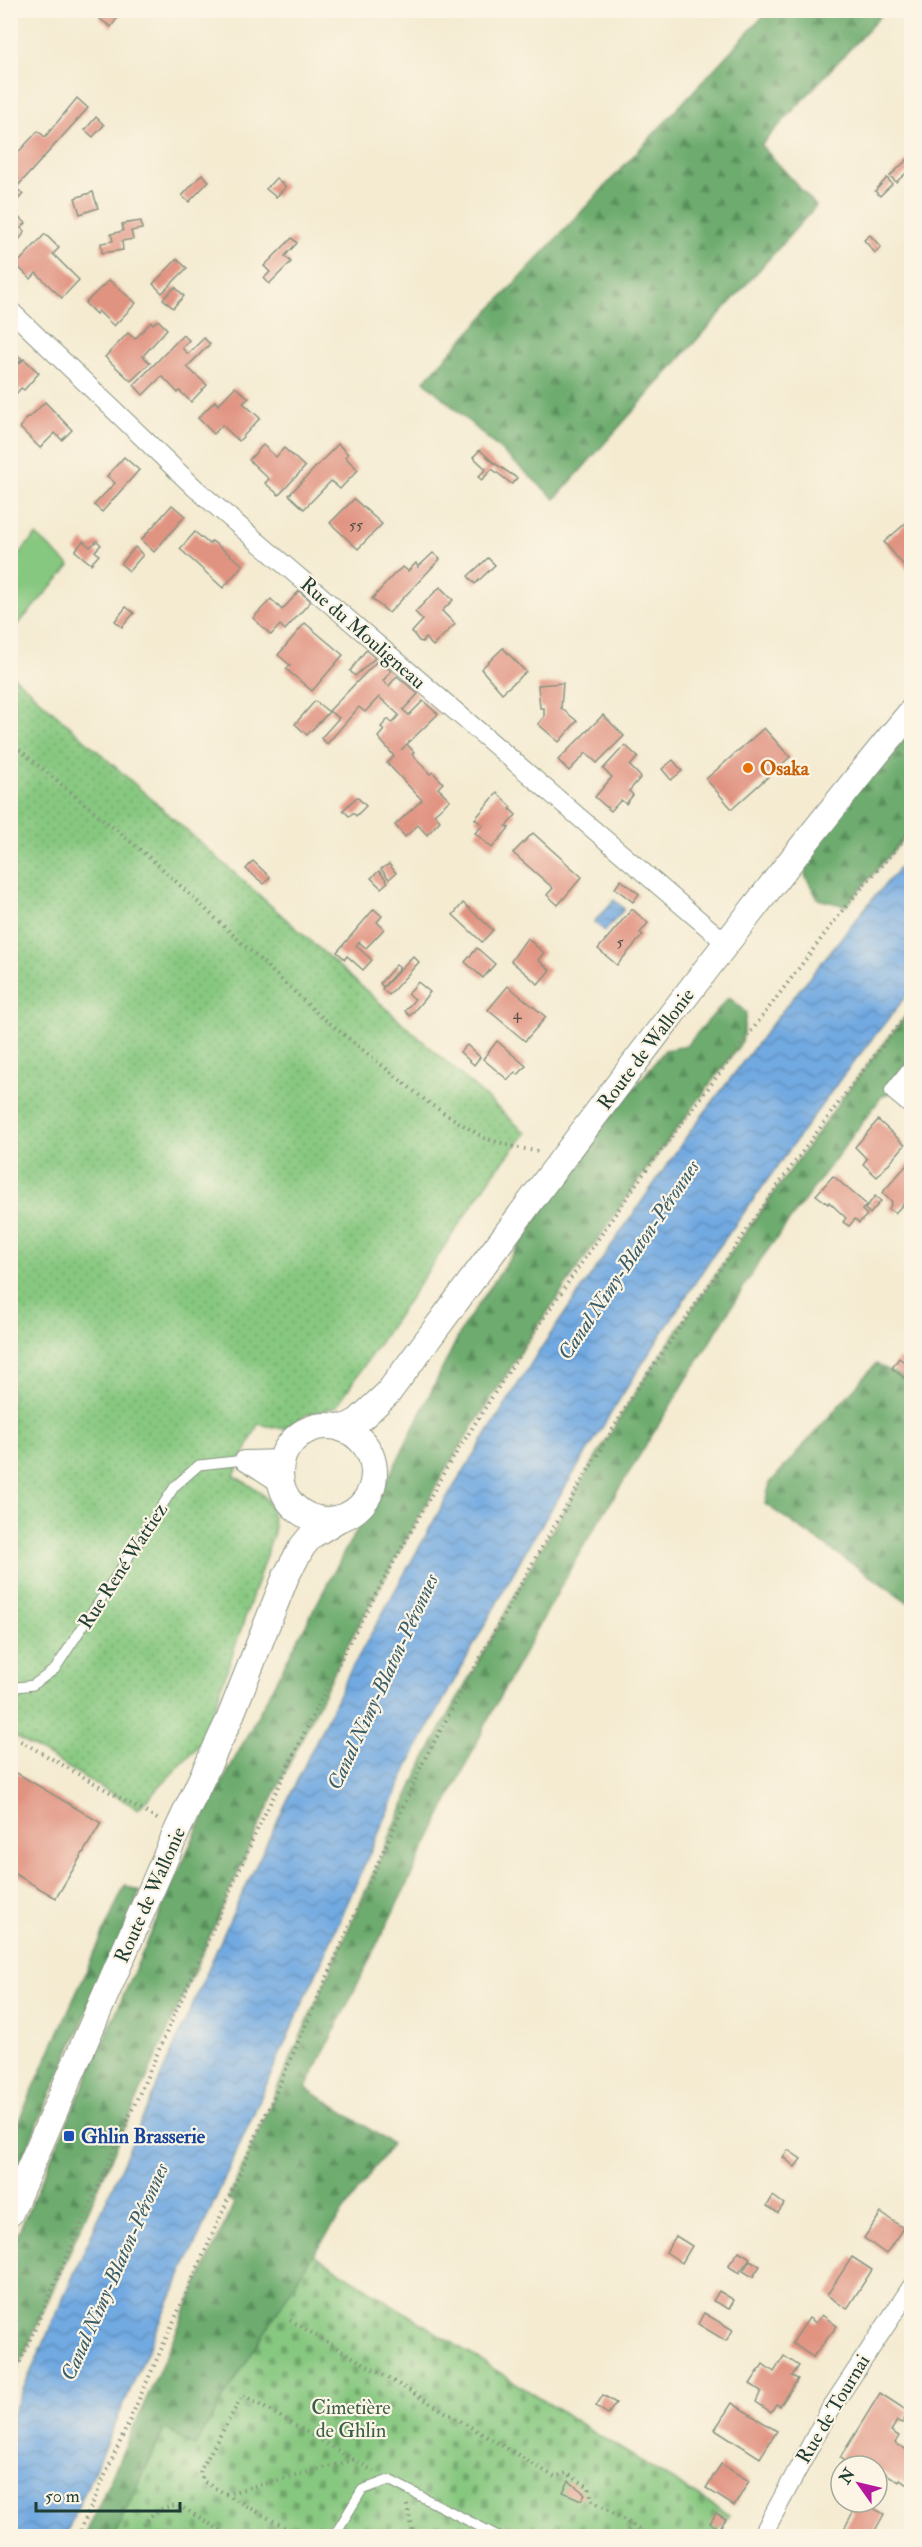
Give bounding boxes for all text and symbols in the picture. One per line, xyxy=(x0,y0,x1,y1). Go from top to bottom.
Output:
house number: 55 xyxy=(349,515,363,535)
street label: Rue du Mouligneau xyxy=(295,572,431,694)
place label: Osaka xyxy=(760,756,810,781)
marker: Osaka xyxy=(741,761,755,775)
house number: 5 xyxy=(616,932,624,952)
street label: Route de Wallonie xyxy=(592,983,700,1115)
house number: 4 xyxy=(513,1004,523,1024)
water label: Canal Nimy-Blaton-Péronnes xyxy=(552,1154,707,1365)
street label: Rue René Wattiez xyxy=(73,1498,173,1634)
water label: Canal Nimy-Blaton-Péronnes xyxy=(321,1569,445,1794)
street label: Route de Wallonie xyxy=(109,1823,191,1967)
place label: Ghlin Brasserie xyxy=(81,2124,206,2149)
marker: Ghlin Brasserie xyxy=(62,2129,76,2143)
water label: Canal Nimy-Blaton-Péronnes xyxy=(55,2158,176,2385)
street label: Rue de Tournai xyxy=(791,2350,875,2468)
park label: Cimetière de Ghlin xyxy=(311,2395,391,2443)
north arrow xyxy=(829,2454,889,2514)
text: N xyxy=(835,2464,860,2489)
scale bar xyxy=(36,2475,180,2513)
text: 50 m xyxy=(45,2485,80,2508)

